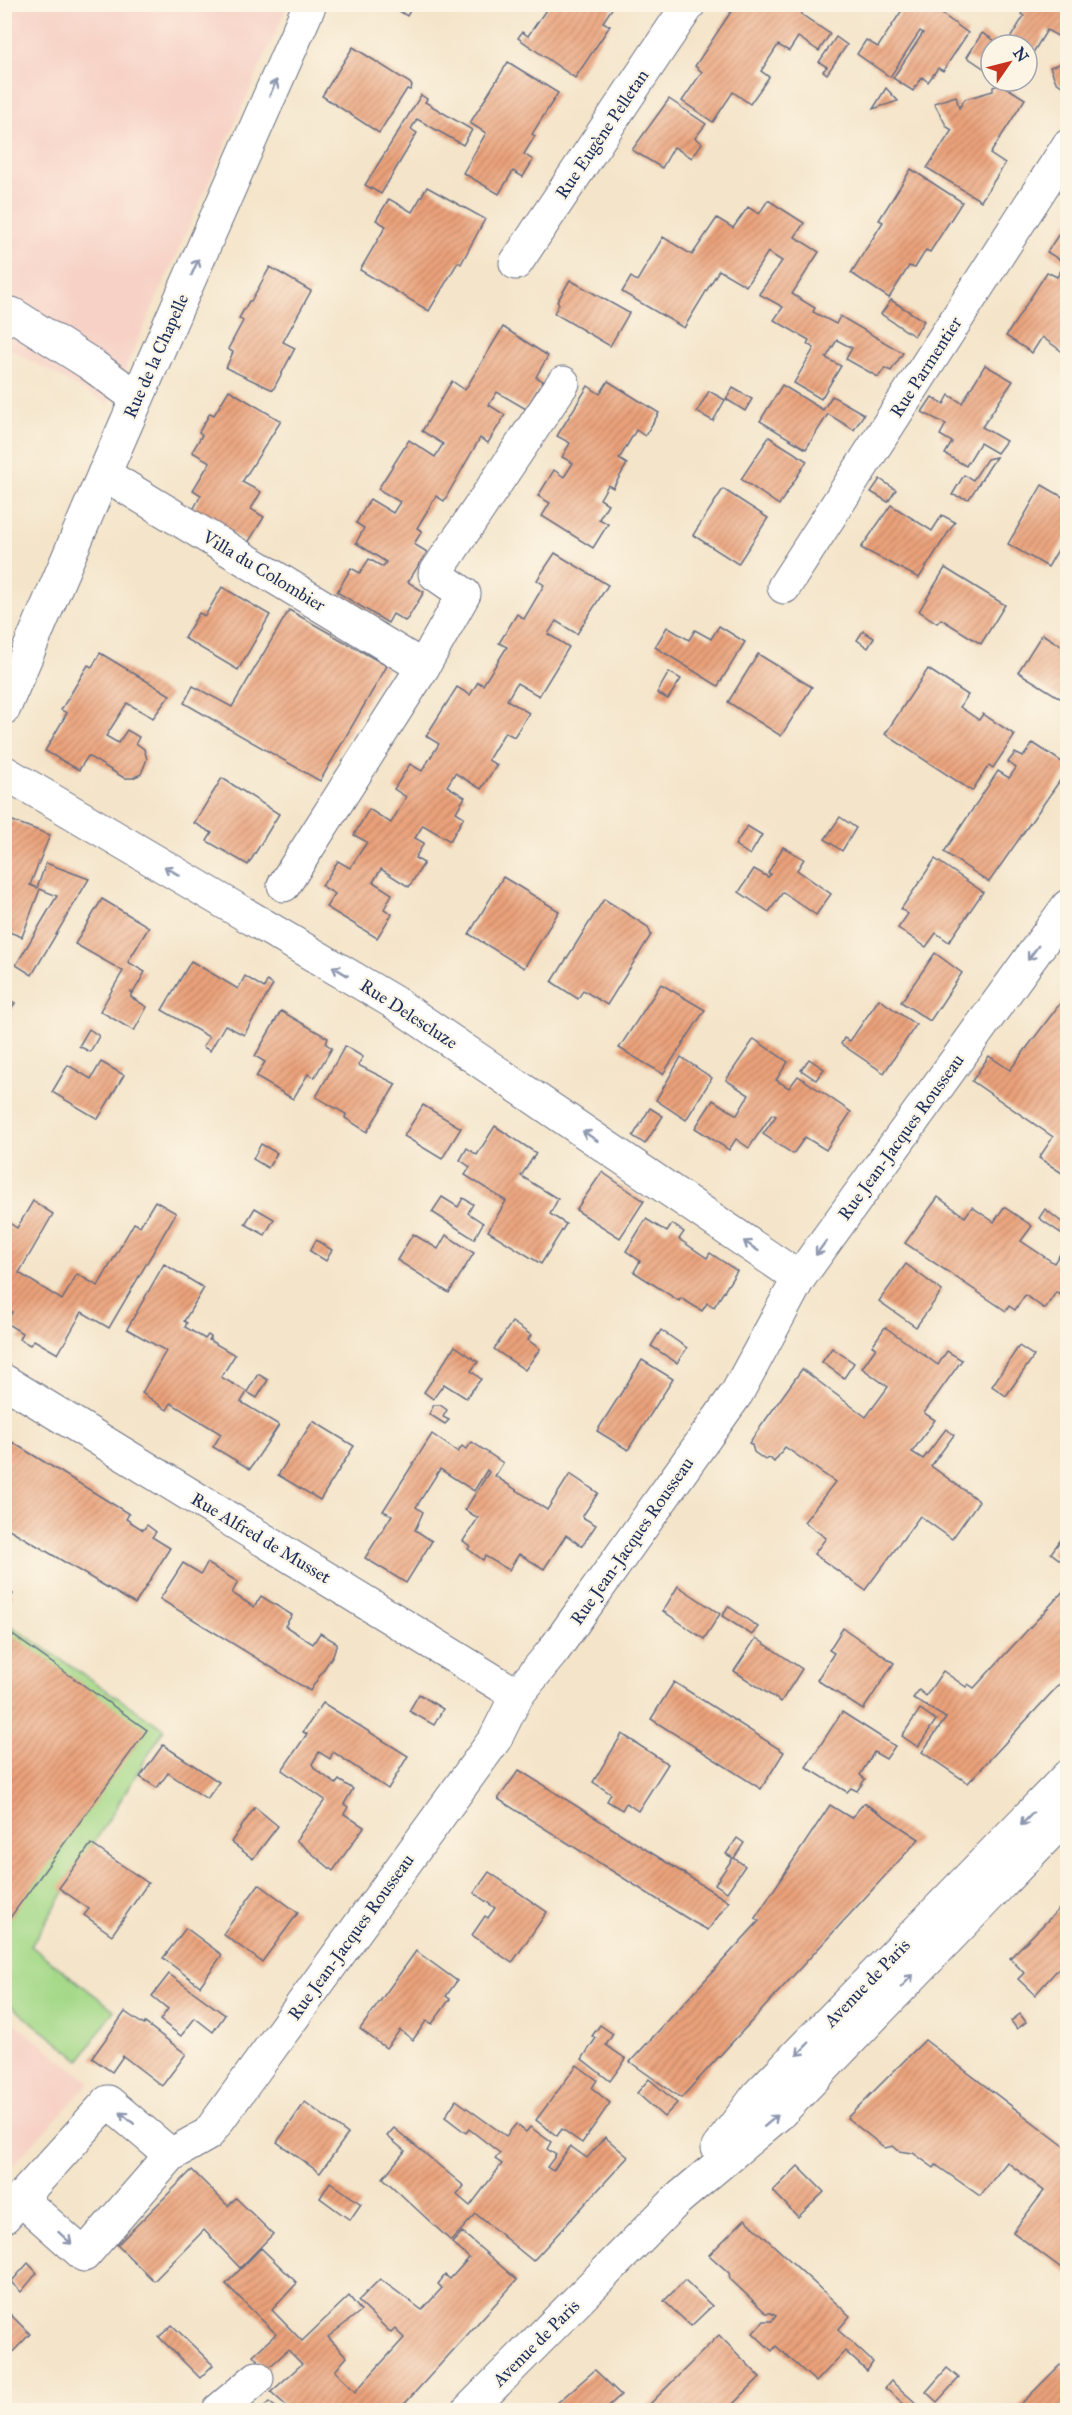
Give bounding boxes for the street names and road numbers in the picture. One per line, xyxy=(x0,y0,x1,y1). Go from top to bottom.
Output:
street label: Rue Eugène Pelletan xyxy=(551,65,654,203)
street label: Rue de la Chapelle xyxy=(119,290,193,422)
street label: Rue Parmentier xyxy=(885,312,967,421)
street label: Villa du Colombier xyxy=(198,525,330,616)
street label: Rue Delescluze xyxy=(356,974,462,1054)
street label: Rue Jean-Jacques Rousseau xyxy=(833,1049,970,1225)
street label: Rue Jean-Jacques Rousseau xyxy=(566,1452,699,1630)
street label: Rue Alfred de Musset xyxy=(187,1488,335,1589)
street label: Rue Jean-Jacques Rousseau xyxy=(283,1849,420,2025)
street label: Avenue de Paris xyxy=(819,1934,915,2032)
street label: Avenue de Paris xyxy=(487,2295,584,2392)

